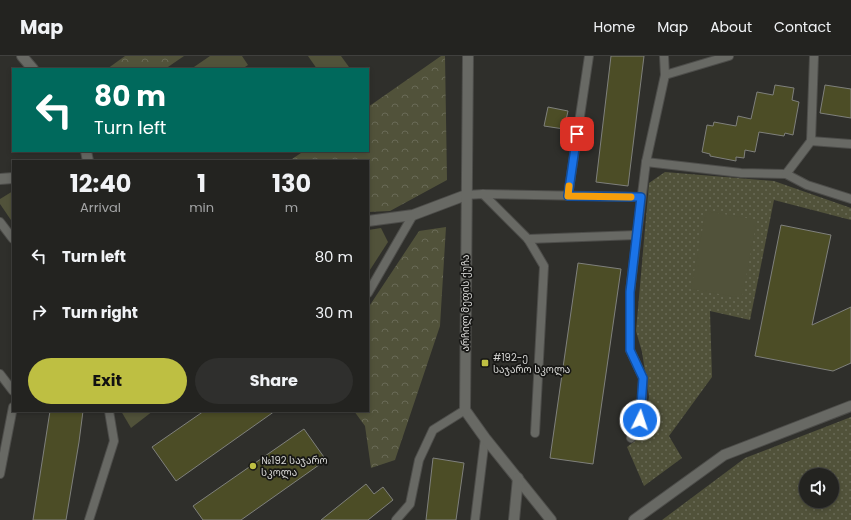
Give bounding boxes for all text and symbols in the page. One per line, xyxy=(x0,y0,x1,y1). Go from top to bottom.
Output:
text: Map xyxy=(20,14,63,41)
text: Home xyxy=(593,17,635,37)
text: Map xyxy=(657,17,688,37)
text: About xyxy=(710,17,752,37)
text: Contact xyxy=(774,17,831,37)
text: 80 m xyxy=(94,77,166,116)
icon: left xyxy=(28,84,80,136)
text: Turn left xyxy=(94,115,166,140)
pin xyxy=(560,117,594,151)
icon: arrive xyxy=(566,123,588,145)
text: 12:40 xyxy=(70,167,131,200)
text: 1 xyxy=(197,167,206,200)
text: 130 xyxy=(272,167,311,200)
text: Arrival xyxy=(80,198,121,217)
text: min xyxy=(189,198,214,217)
text: m xyxy=(285,198,298,217)
icon: left xyxy=(28,245,50,267)
text: Turn left xyxy=(62,246,126,267)
text: 80 m xyxy=(315,246,353,267)
street label: არჩილ მეფის ქუჩა xyxy=(458,255,473,351)
icon: right xyxy=(28,301,50,323)
text: Turn right xyxy=(62,302,138,323)
text: 30 m xyxy=(315,302,353,323)
place label: #192-ე საჯარო სკოლა xyxy=(493,350,570,377)
button: Exit xyxy=(28,358,187,404)
button: Share xyxy=(195,358,353,404)
marker: #192-ე საჯარო სკოლა xyxy=(480,358,490,368)
position arrow xyxy=(619,399,661,441)
place label: №192 საჯარო სკოლა xyxy=(261,453,328,480)
marker: №192 საჯარო სკოლა xyxy=(248,461,258,471)
map controls xyxy=(799,468,839,508)
button: sound xyxy=(799,468,839,508)

